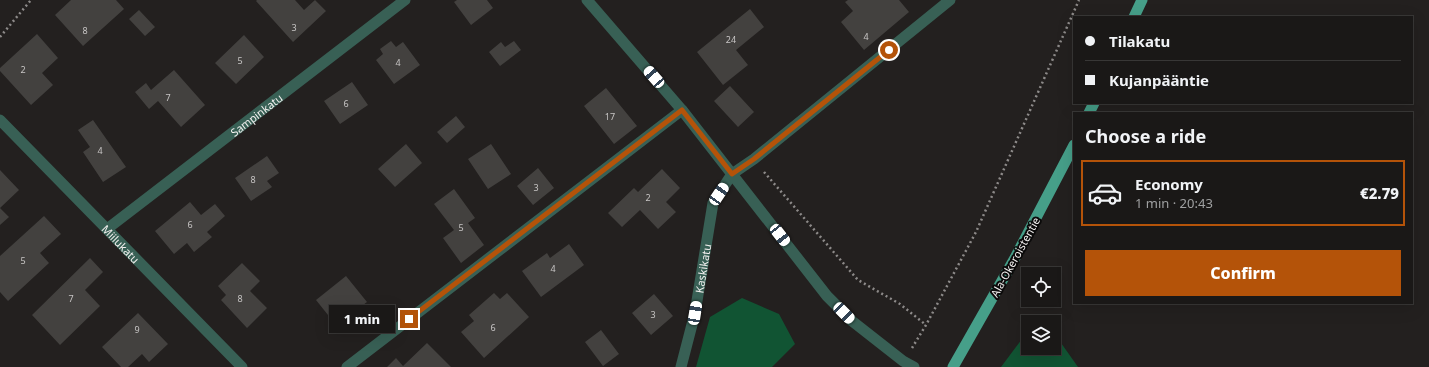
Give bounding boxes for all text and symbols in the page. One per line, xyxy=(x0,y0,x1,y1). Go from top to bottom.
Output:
house number: 3 xyxy=(291,21,297,34)
house number: 8 xyxy=(82,24,88,37)
house number: 4 xyxy=(863,30,869,43)
text: Tilakatu xyxy=(1109,31,1170,51)
house number: 24 xyxy=(726,33,736,46)
route start xyxy=(880,41,898,59)
house number: 5 xyxy=(237,54,243,67)
house number: 4 xyxy=(395,56,401,69)
house number: 2 xyxy=(20,63,26,76)
car xyxy=(642,64,666,90)
text: Kujanpääntie xyxy=(1109,70,1209,90)
street label: Sampinkatu xyxy=(227,90,285,139)
house number: 7 xyxy=(165,91,171,104)
house number: 6 xyxy=(343,97,349,110)
house number: 17 xyxy=(605,110,615,123)
text: Choose a ride xyxy=(1085,124,1206,148)
house number: 4 xyxy=(97,144,103,157)
house number: 8 xyxy=(250,173,256,186)
text: Economy xyxy=(1135,174,1203,194)
icon: car xyxy=(1087,175,1123,211)
house number: 3 xyxy=(533,181,539,194)
car xyxy=(707,181,731,207)
text: €2.79 xyxy=(1360,183,1399,203)
house number: 2 xyxy=(645,191,651,204)
text: 1 min · 20:43 xyxy=(1135,194,1213,212)
street label: Ala-Okeroistentie xyxy=(987,214,1043,300)
house number: 6 xyxy=(187,218,193,231)
street label: Miilukatu xyxy=(99,221,143,266)
house number: 5 xyxy=(458,221,464,234)
car xyxy=(768,222,792,248)
street label: Kaskikatu xyxy=(691,243,714,294)
button: Confirm xyxy=(1085,250,1401,296)
house number: 5 xyxy=(20,254,26,267)
house number: 4 xyxy=(550,262,556,275)
map controls xyxy=(1021,267,1061,355)
button: locate xyxy=(1021,267,1061,307)
house number: 7 xyxy=(68,292,74,305)
house number: 8 xyxy=(237,292,243,305)
car xyxy=(687,300,703,326)
car xyxy=(831,300,857,326)
callout: 1 min xyxy=(329,305,395,333)
house number: 3 xyxy=(650,308,656,321)
text: 1 min xyxy=(344,310,380,328)
route end xyxy=(400,310,418,328)
button: layers xyxy=(1021,315,1061,355)
house number: 6 xyxy=(490,321,496,334)
house number: 9 xyxy=(134,323,140,336)

